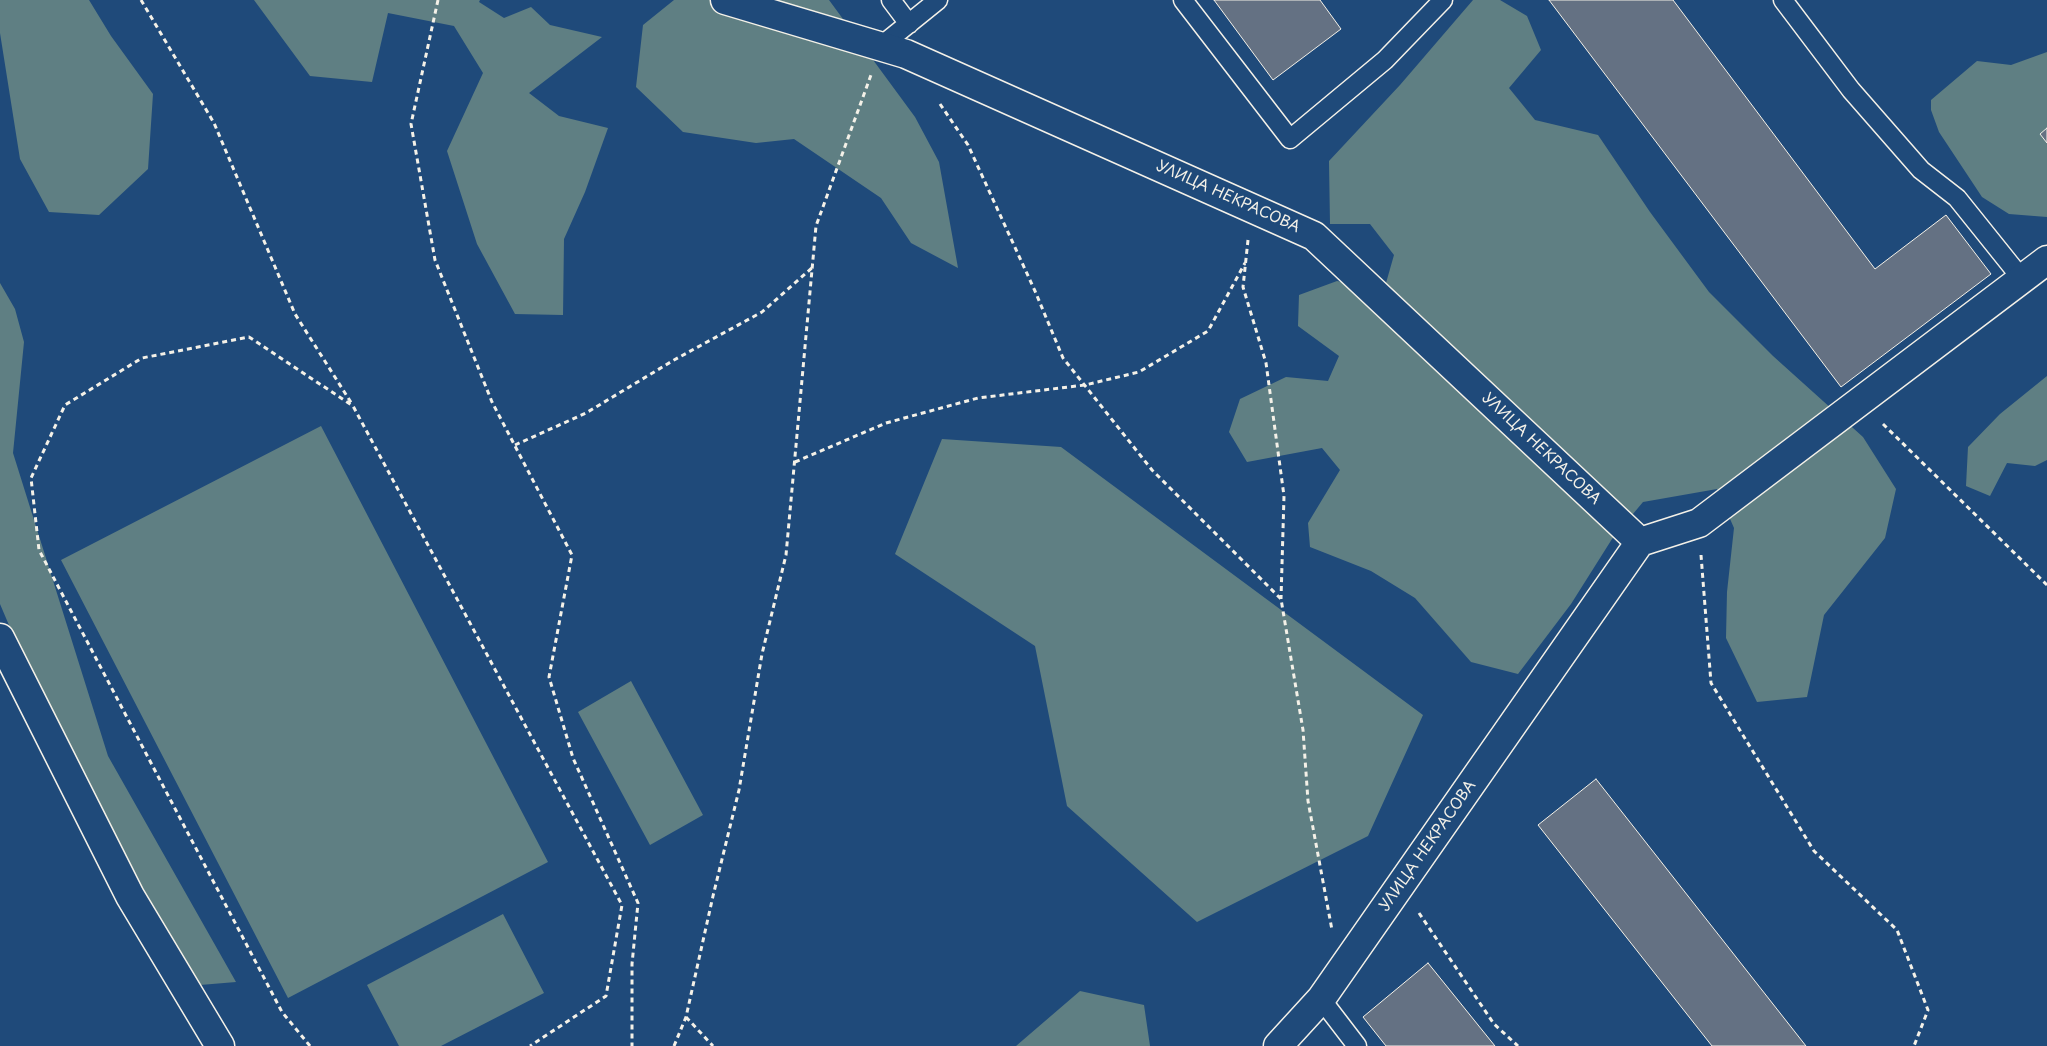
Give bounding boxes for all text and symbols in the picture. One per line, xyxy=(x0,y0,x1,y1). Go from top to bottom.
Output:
street label: УЛИЦА НЕКРАСОВА xyxy=(1153,157,1303,237)
street label: УЛИЦА НЕКРАСОВА xyxy=(1478,389,1604,509)
street label: УЛИЦА НЕКРАСОВА xyxy=(1376,777,1480,915)

